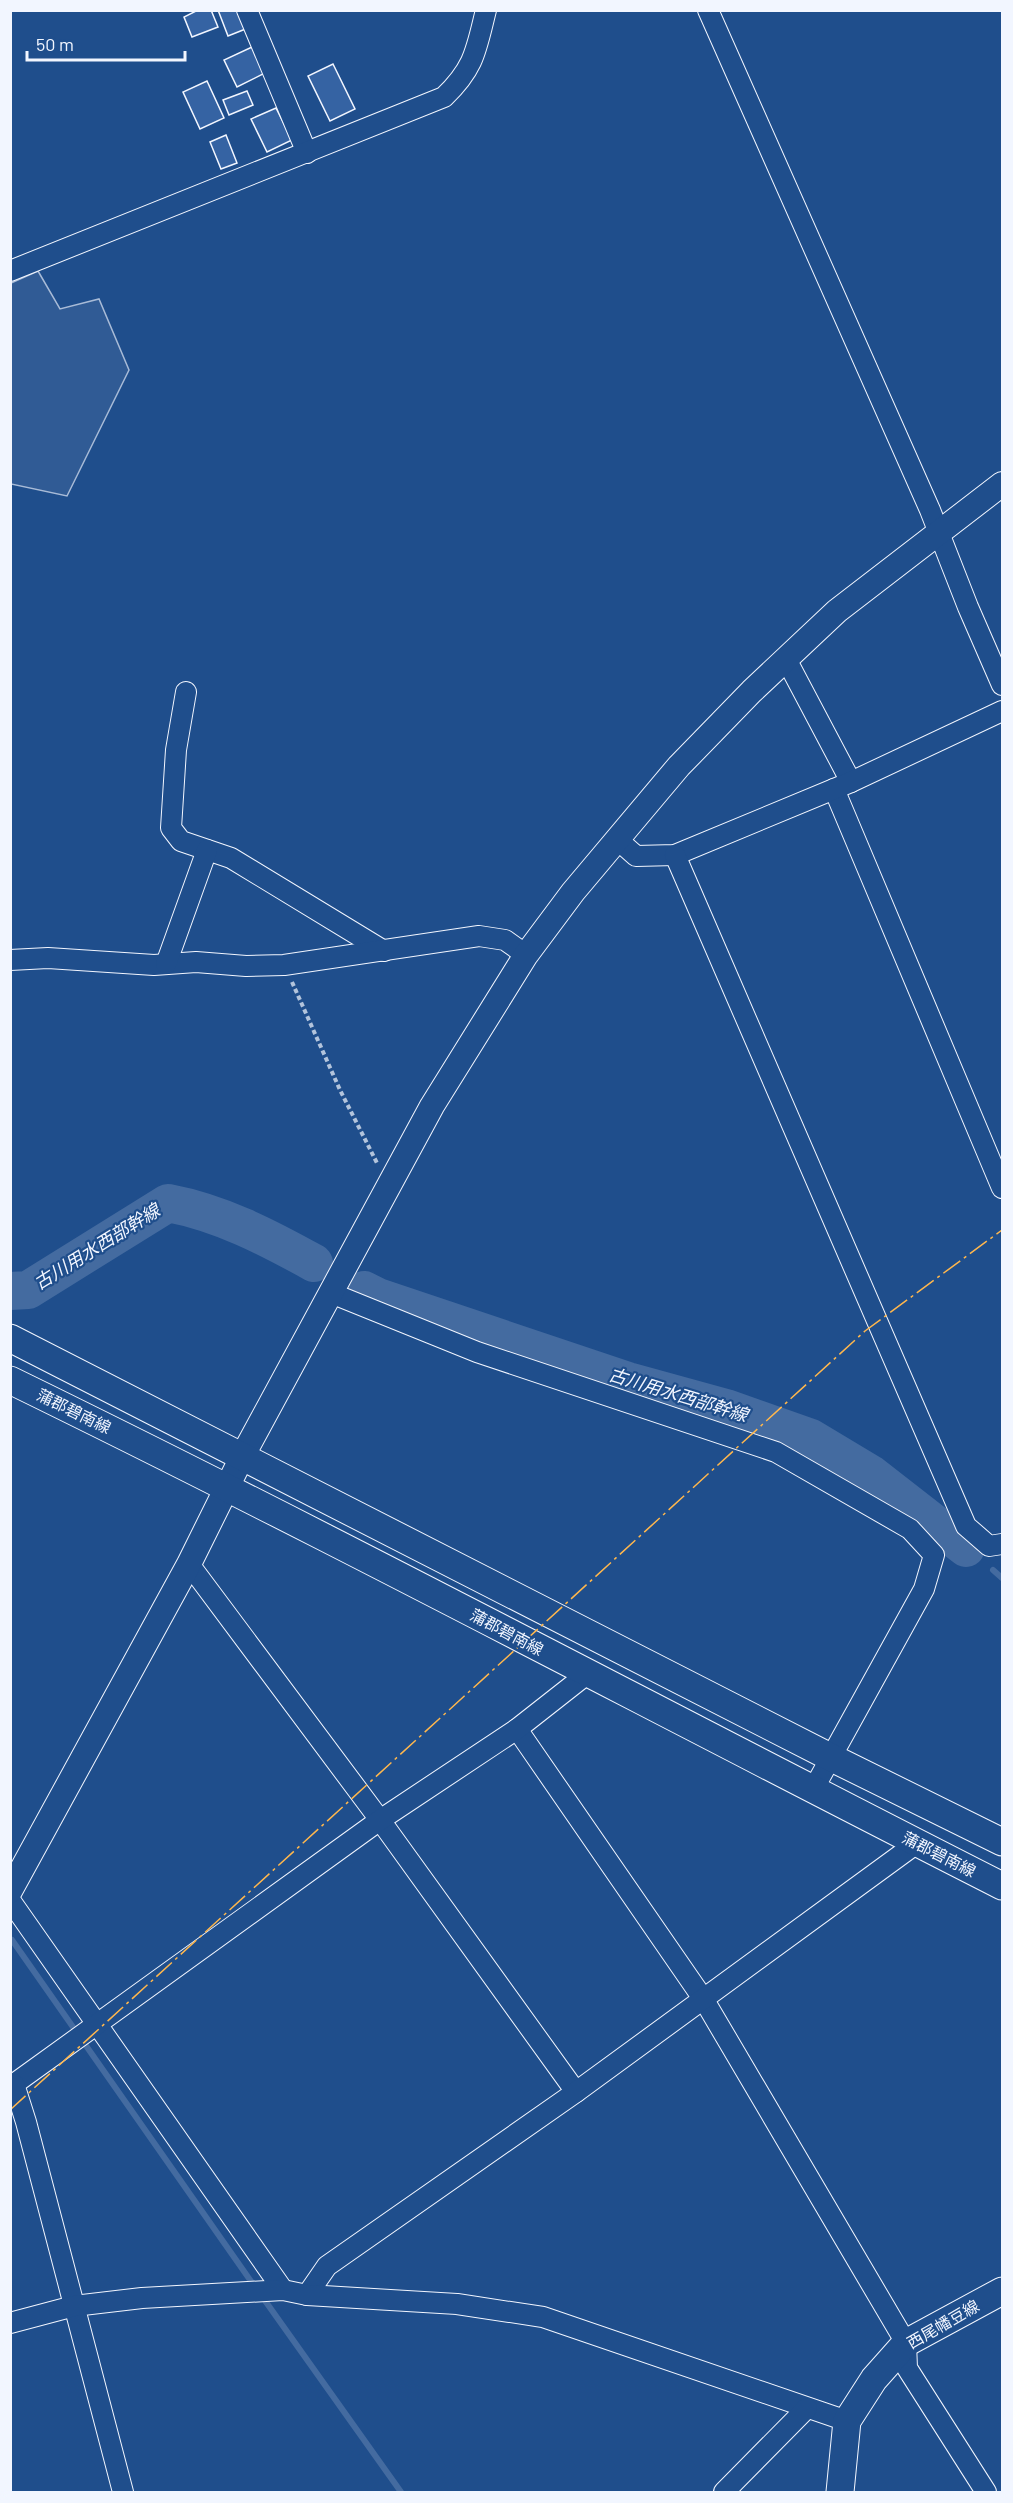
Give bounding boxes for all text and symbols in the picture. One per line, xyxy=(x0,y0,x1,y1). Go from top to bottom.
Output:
scale bar xyxy=(27,24,184,62)
text: 50 m xyxy=(36,33,74,55)
water label: 古川用水西部幹線 xyxy=(30,1198,165,1294)
water label: 古川用水西部幹線 xyxy=(606,1362,752,1426)
street label: 蒲郡碧南線 xyxy=(34,1384,114,1437)
street label: 蒲郡碧南線 xyxy=(467,1604,547,1659)
street label: 蒲郡碧南線 xyxy=(899,1827,979,1880)
street label: 西尾幡豆線 xyxy=(903,2295,982,2352)

